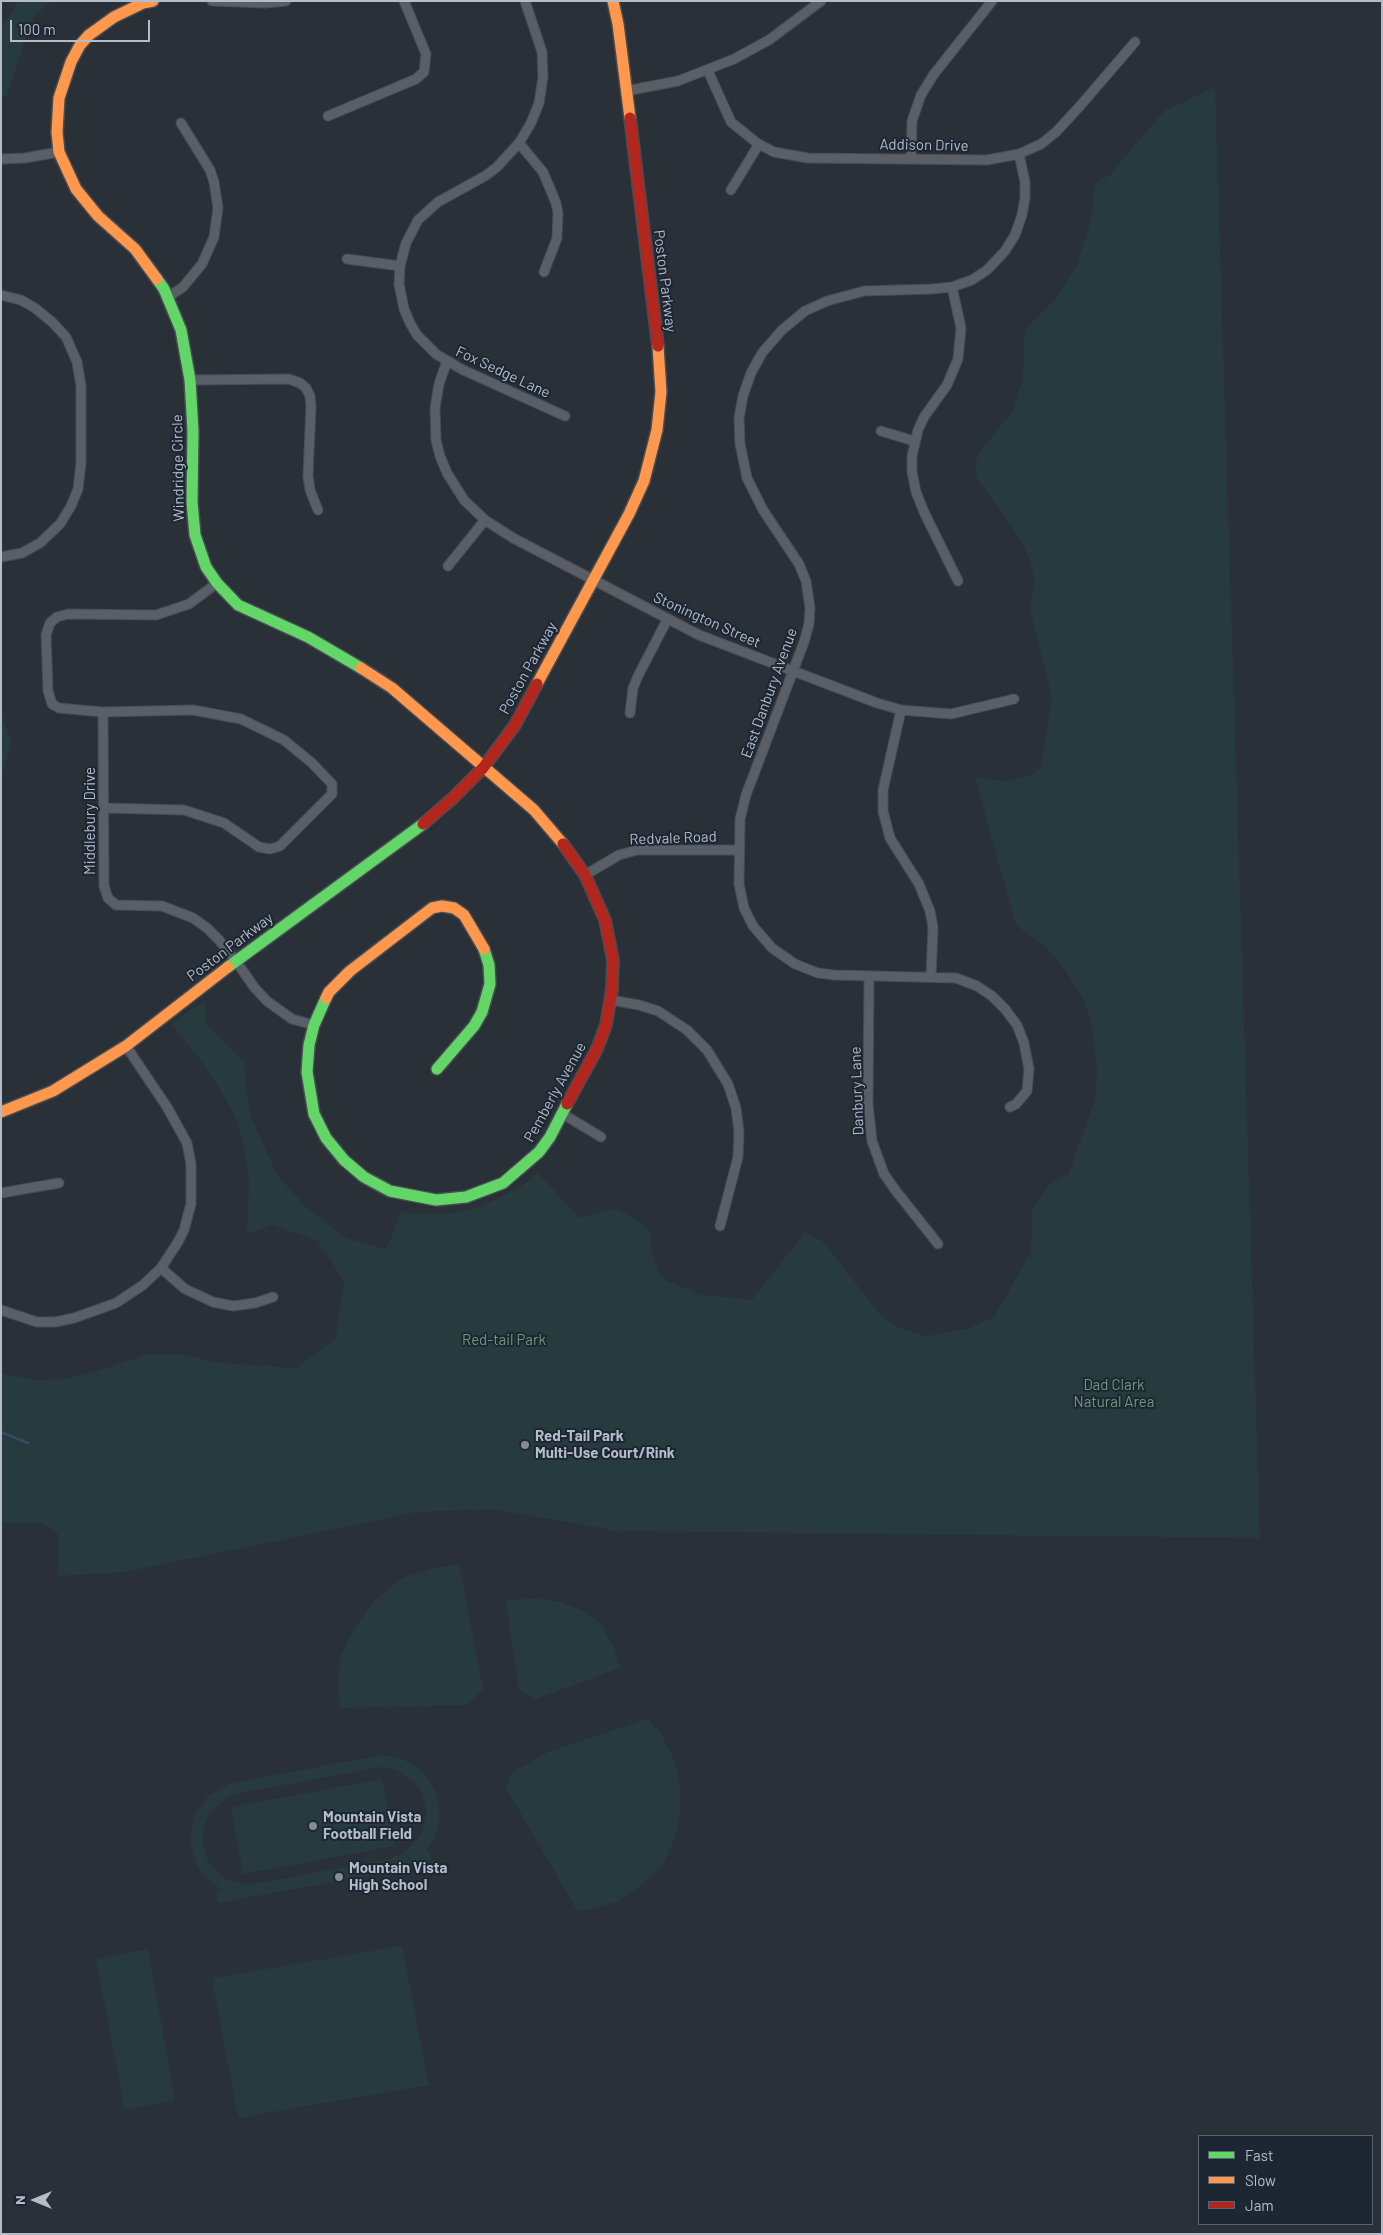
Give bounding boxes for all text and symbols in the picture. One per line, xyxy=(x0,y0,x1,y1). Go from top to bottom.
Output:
scale bar xyxy=(12,10,152,42)
text: 100 m xyxy=(18,20,56,38)
street label: Addison Drive xyxy=(879,135,969,155)
street label: Poston Parkway xyxy=(650,229,680,333)
street label: Fox Sedge Lane xyxy=(453,342,553,402)
street label: Windridge Circle xyxy=(168,414,188,522)
street label: Stonington Street xyxy=(651,588,763,652)
street label: Poston Parkway xyxy=(495,619,561,717)
street label: East Danbury Avenue xyxy=(737,626,801,760)
street label: Middlebury Drive xyxy=(81,767,99,875)
street label: Redvale Road xyxy=(629,827,717,849)
street label: Poston Parkway xyxy=(183,909,277,985)
street label: Pemberly Avenue xyxy=(520,1039,590,1145)
street label: Danbury Lane xyxy=(846,1046,868,1136)
park label: Red-tail Park xyxy=(462,1331,546,1349)
park label: Dad Clark Natural Area xyxy=(1074,1376,1154,1411)
place label: Red-Tail Park Multi-Use Court/Rink xyxy=(535,1427,675,1462)
marker: Red-Tail Park Multi-Use Court/Rink xyxy=(519,1439,531,1451)
place label: Mountain Vista Football Field xyxy=(323,1808,421,1843)
marker: Mountain Vista Football Field xyxy=(307,1820,319,1832)
place label: Mountain Vista High School xyxy=(349,1859,447,1894)
marker: Mountain Vista High School xyxy=(333,1871,345,1883)
legend xyxy=(1198,2135,1373,2225)
text: Fast xyxy=(1245,2146,1273,2164)
text: Slow xyxy=(1245,2171,1276,2189)
north arrow xyxy=(10,2175,60,2225)
text: N xyxy=(11,2195,28,2205)
text: Jam xyxy=(1245,2196,1274,2214)

